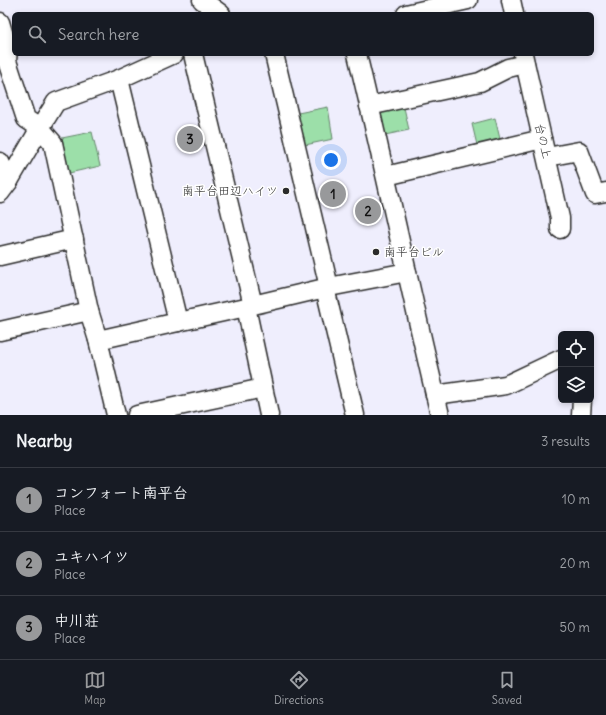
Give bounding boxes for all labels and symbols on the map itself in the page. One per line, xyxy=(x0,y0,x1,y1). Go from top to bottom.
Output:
street label: 台の上 xyxy=(532,122,555,160)
pin: 3 xyxy=(177,124,203,154)
your location xyxy=(321,150,341,170)
pin: 1 xyxy=(320,179,346,209)
place label: 南平台田辺ハイツ xyxy=(182,183,278,198)
marker: 南平台田辺ハイツ xyxy=(281,186,291,196)
pin: 2 xyxy=(355,196,381,226)
place label: 南平台ビル xyxy=(384,244,444,259)
marker: 南平台ビル xyxy=(371,247,381,257)

